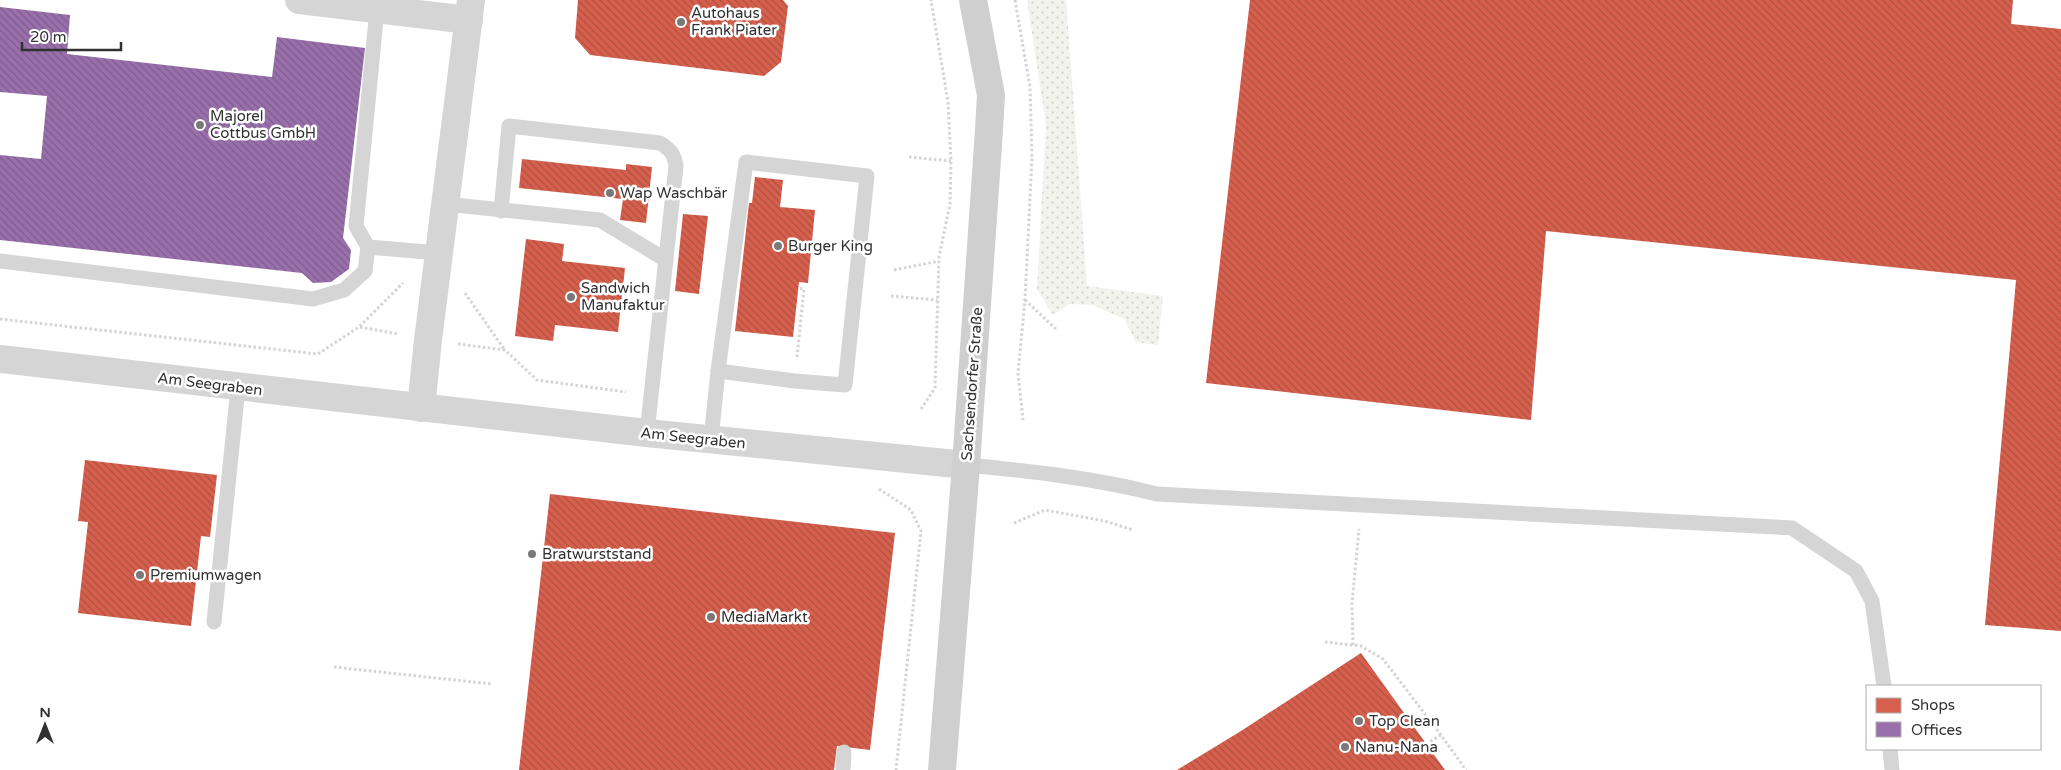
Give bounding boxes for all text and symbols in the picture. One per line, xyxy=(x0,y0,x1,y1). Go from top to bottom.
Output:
place label: Autohaus Frank Piater xyxy=(691,4,777,39)
marker: Autohaus Frank Piater xyxy=(675,16,687,28)
scale bar xyxy=(22,20,121,52)
text: 20 m xyxy=(30,28,67,46)
place label: Majorel Cottbus GmbH xyxy=(210,107,316,142)
marker: Majorel Cottbus GmbH xyxy=(194,119,206,131)
place label: Wap Waschbär xyxy=(620,184,728,202)
marker: Wap Waschbär xyxy=(604,187,616,199)
place label: Burger King xyxy=(788,237,873,255)
marker: Burger King xyxy=(772,240,784,252)
place label: Sandwich Manufaktur xyxy=(581,279,665,314)
marker: Sandwich Manufaktur xyxy=(565,291,577,303)
street label: Sachsendorfer Straße xyxy=(958,307,986,461)
street label: Am Seegraben xyxy=(156,369,264,399)
street label: Am Seegraben xyxy=(639,424,747,452)
place label: Bratwurststand xyxy=(542,545,651,563)
marker: Bratwurststand xyxy=(526,548,538,560)
place label: Premiumwagen xyxy=(150,566,262,584)
marker: Premiumwagen xyxy=(134,569,146,581)
place label: MediaMarkt xyxy=(721,608,808,626)
marker: MediaMarkt xyxy=(705,611,717,623)
legend xyxy=(1866,685,2041,750)
text: Shops xyxy=(1911,696,1955,714)
north arrow xyxy=(20,700,70,750)
text: N xyxy=(39,704,51,721)
place label: Top Clean xyxy=(1369,712,1440,730)
marker: Top Clean xyxy=(1353,715,1365,727)
text: Offices xyxy=(1911,721,1962,739)
place label: Nanu-Nana xyxy=(1355,738,1438,756)
marker: Nanu-Nana xyxy=(1339,741,1351,753)

